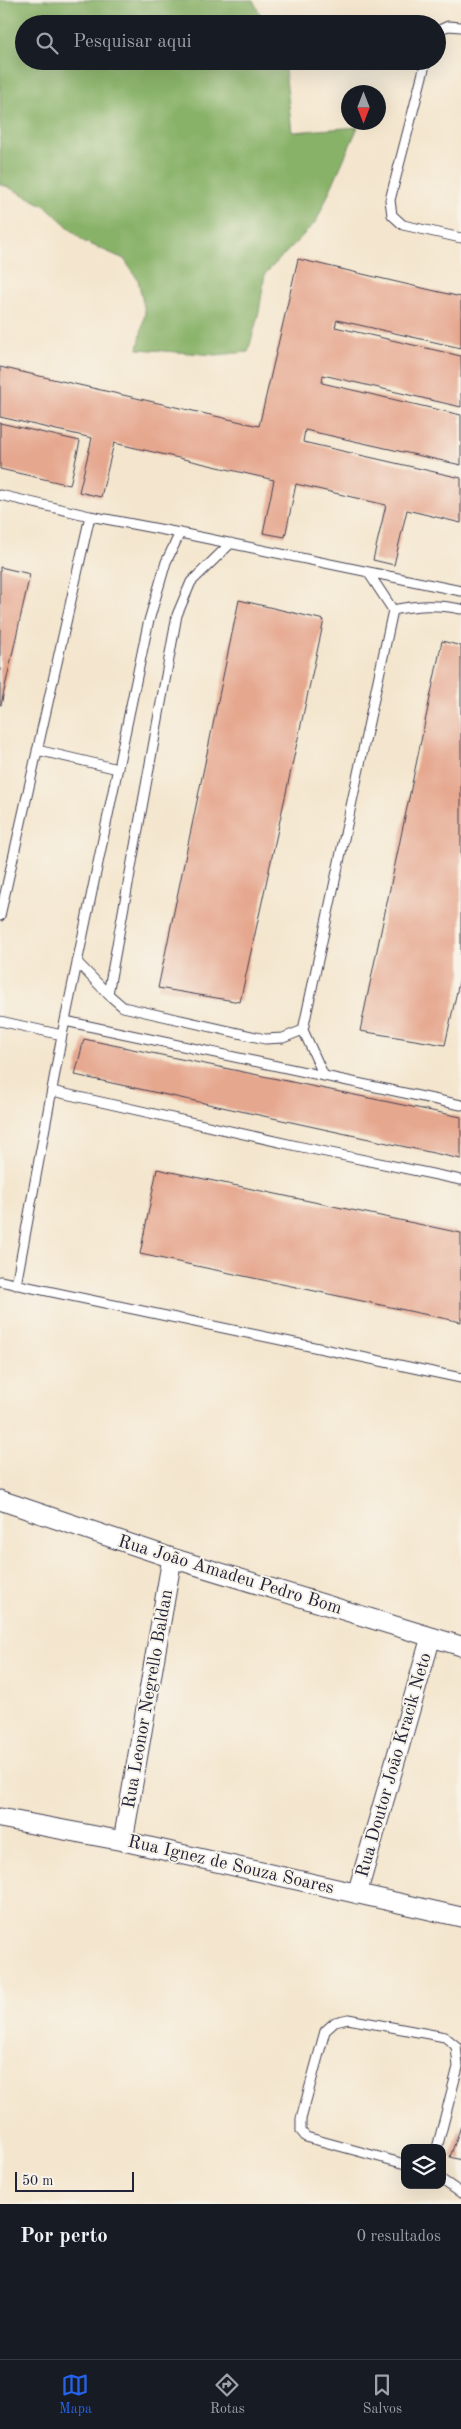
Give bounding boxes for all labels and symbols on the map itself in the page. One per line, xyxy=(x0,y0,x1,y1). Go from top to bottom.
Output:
north arrow xyxy=(341,85,386,130)
street label: Rua João Amadeu Pedro Bom xyxy=(116,1532,344,1618)
street label: Rua Leonor Negrello Baldan xyxy=(120,1588,176,1810)
street label: Rua Doutor João Kracik Neto xyxy=(353,1651,435,1879)
street label: Rua Ignez de Souza Soares xyxy=(126,1833,336,1898)
scale bar xyxy=(15,2169,134,2192)

